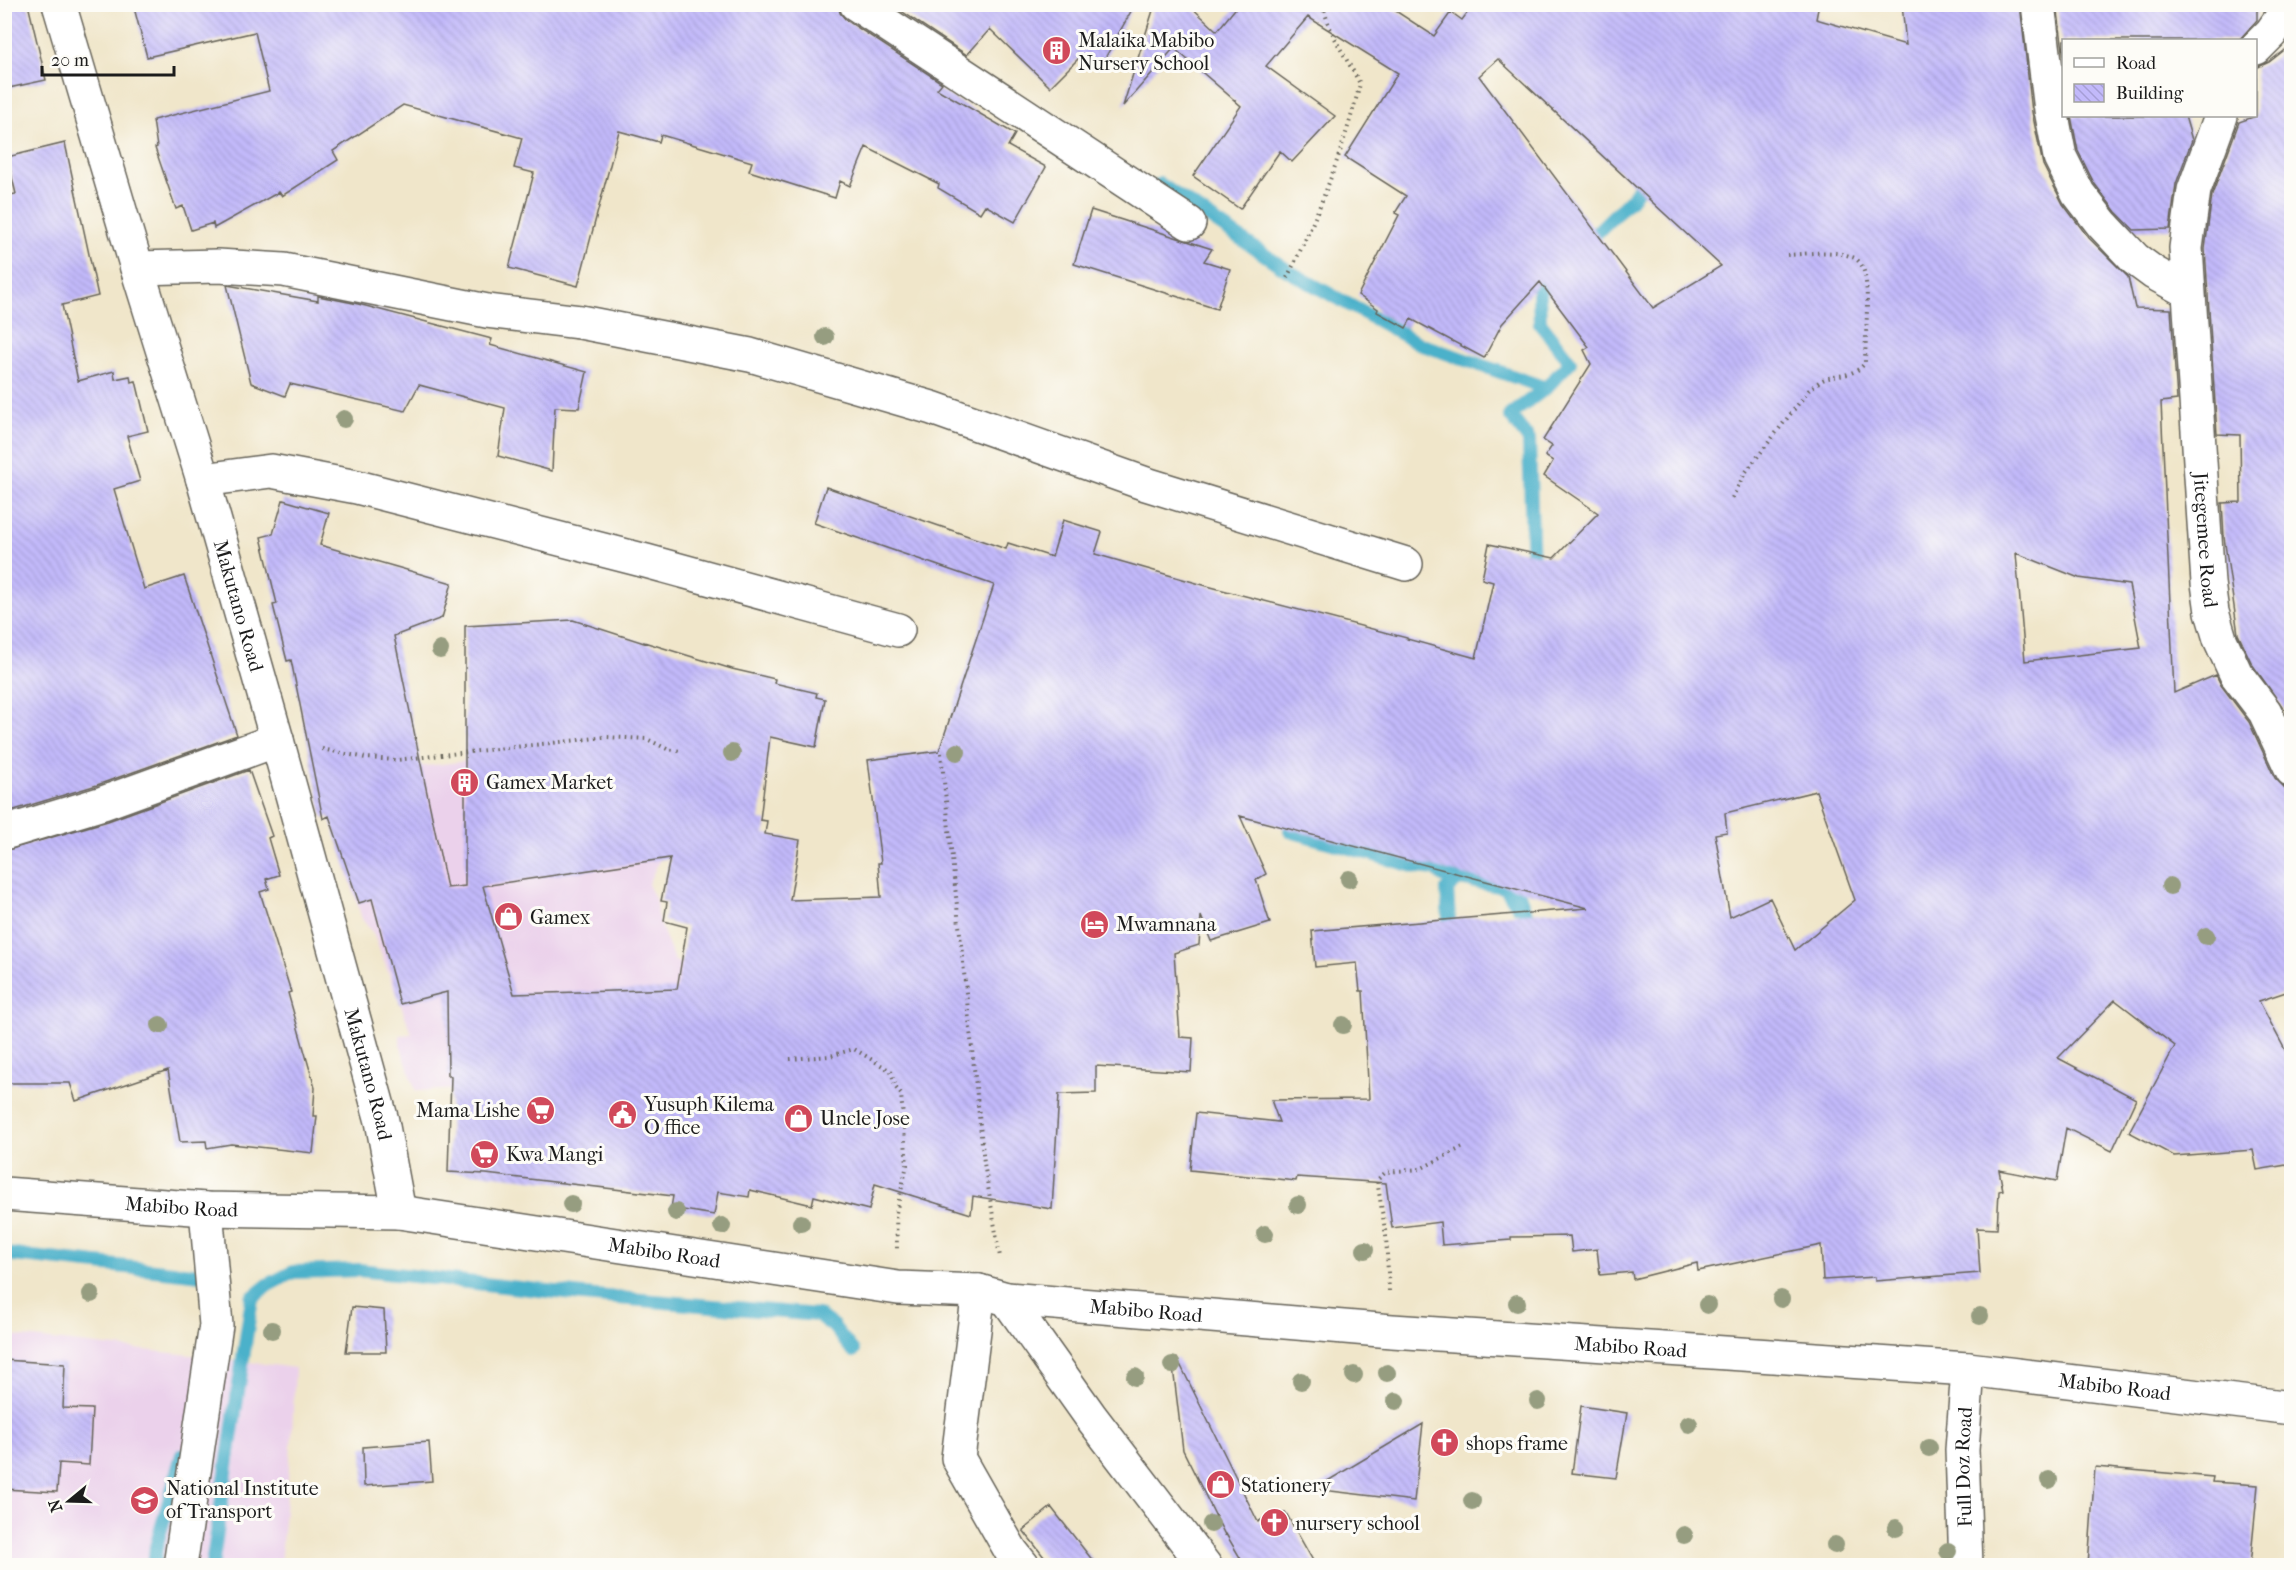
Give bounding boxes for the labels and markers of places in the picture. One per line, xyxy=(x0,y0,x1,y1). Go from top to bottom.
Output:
place label: Malaika Mabibo Nursery School xyxy=(1078,29,1214,75)
building icon: Malaika Mabibo Nursery School xyxy=(1041,35,1073,67)
building icon: Gamex Market xyxy=(449,766,481,798)
place label: Gamex Market xyxy=(486,771,613,794)
shop icon: Gamex xyxy=(493,901,525,933)
place label: Gamex xyxy=(530,906,591,929)
hotel icon: Mwamnana xyxy=(1079,908,1111,940)
place label: Mwamnana xyxy=(1116,913,1217,936)
place label: Yusuph Kilema O ffice xyxy=(643,1093,775,1139)
supermarket icon: Mama Lishe xyxy=(525,1094,557,1126)
place label: Mama Lishe xyxy=(416,1099,520,1122)
public building icon: Yusuph Kilema O ffice xyxy=(607,1099,639,1131)
shop icon: Uncle Jose xyxy=(783,1102,815,1134)
place label: Uncle Jose xyxy=(820,1107,910,1130)
supermarket icon: Kwa Mangi xyxy=(469,1138,501,1170)
place label: Kwa Mangi xyxy=(506,1143,603,1166)
church icon: shops frame xyxy=(1429,1427,1461,1459)
place label: shops frame xyxy=(1466,1432,1568,1455)
shop icon: Stationery xyxy=(1204,1469,1236,1501)
place label: Stationery xyxy=(1241,1474,1333,1497)
place label: National Institute of Transport xyxy=(166,1477,319,1523)
school or university icon: National Institute of Transport xyxy=(129,1484,161,1516)
church icon: nursery school xyxy=(1258,1507,1290,1539)
place label: nursery school xyxy=(1295,1512,1420,1535)

